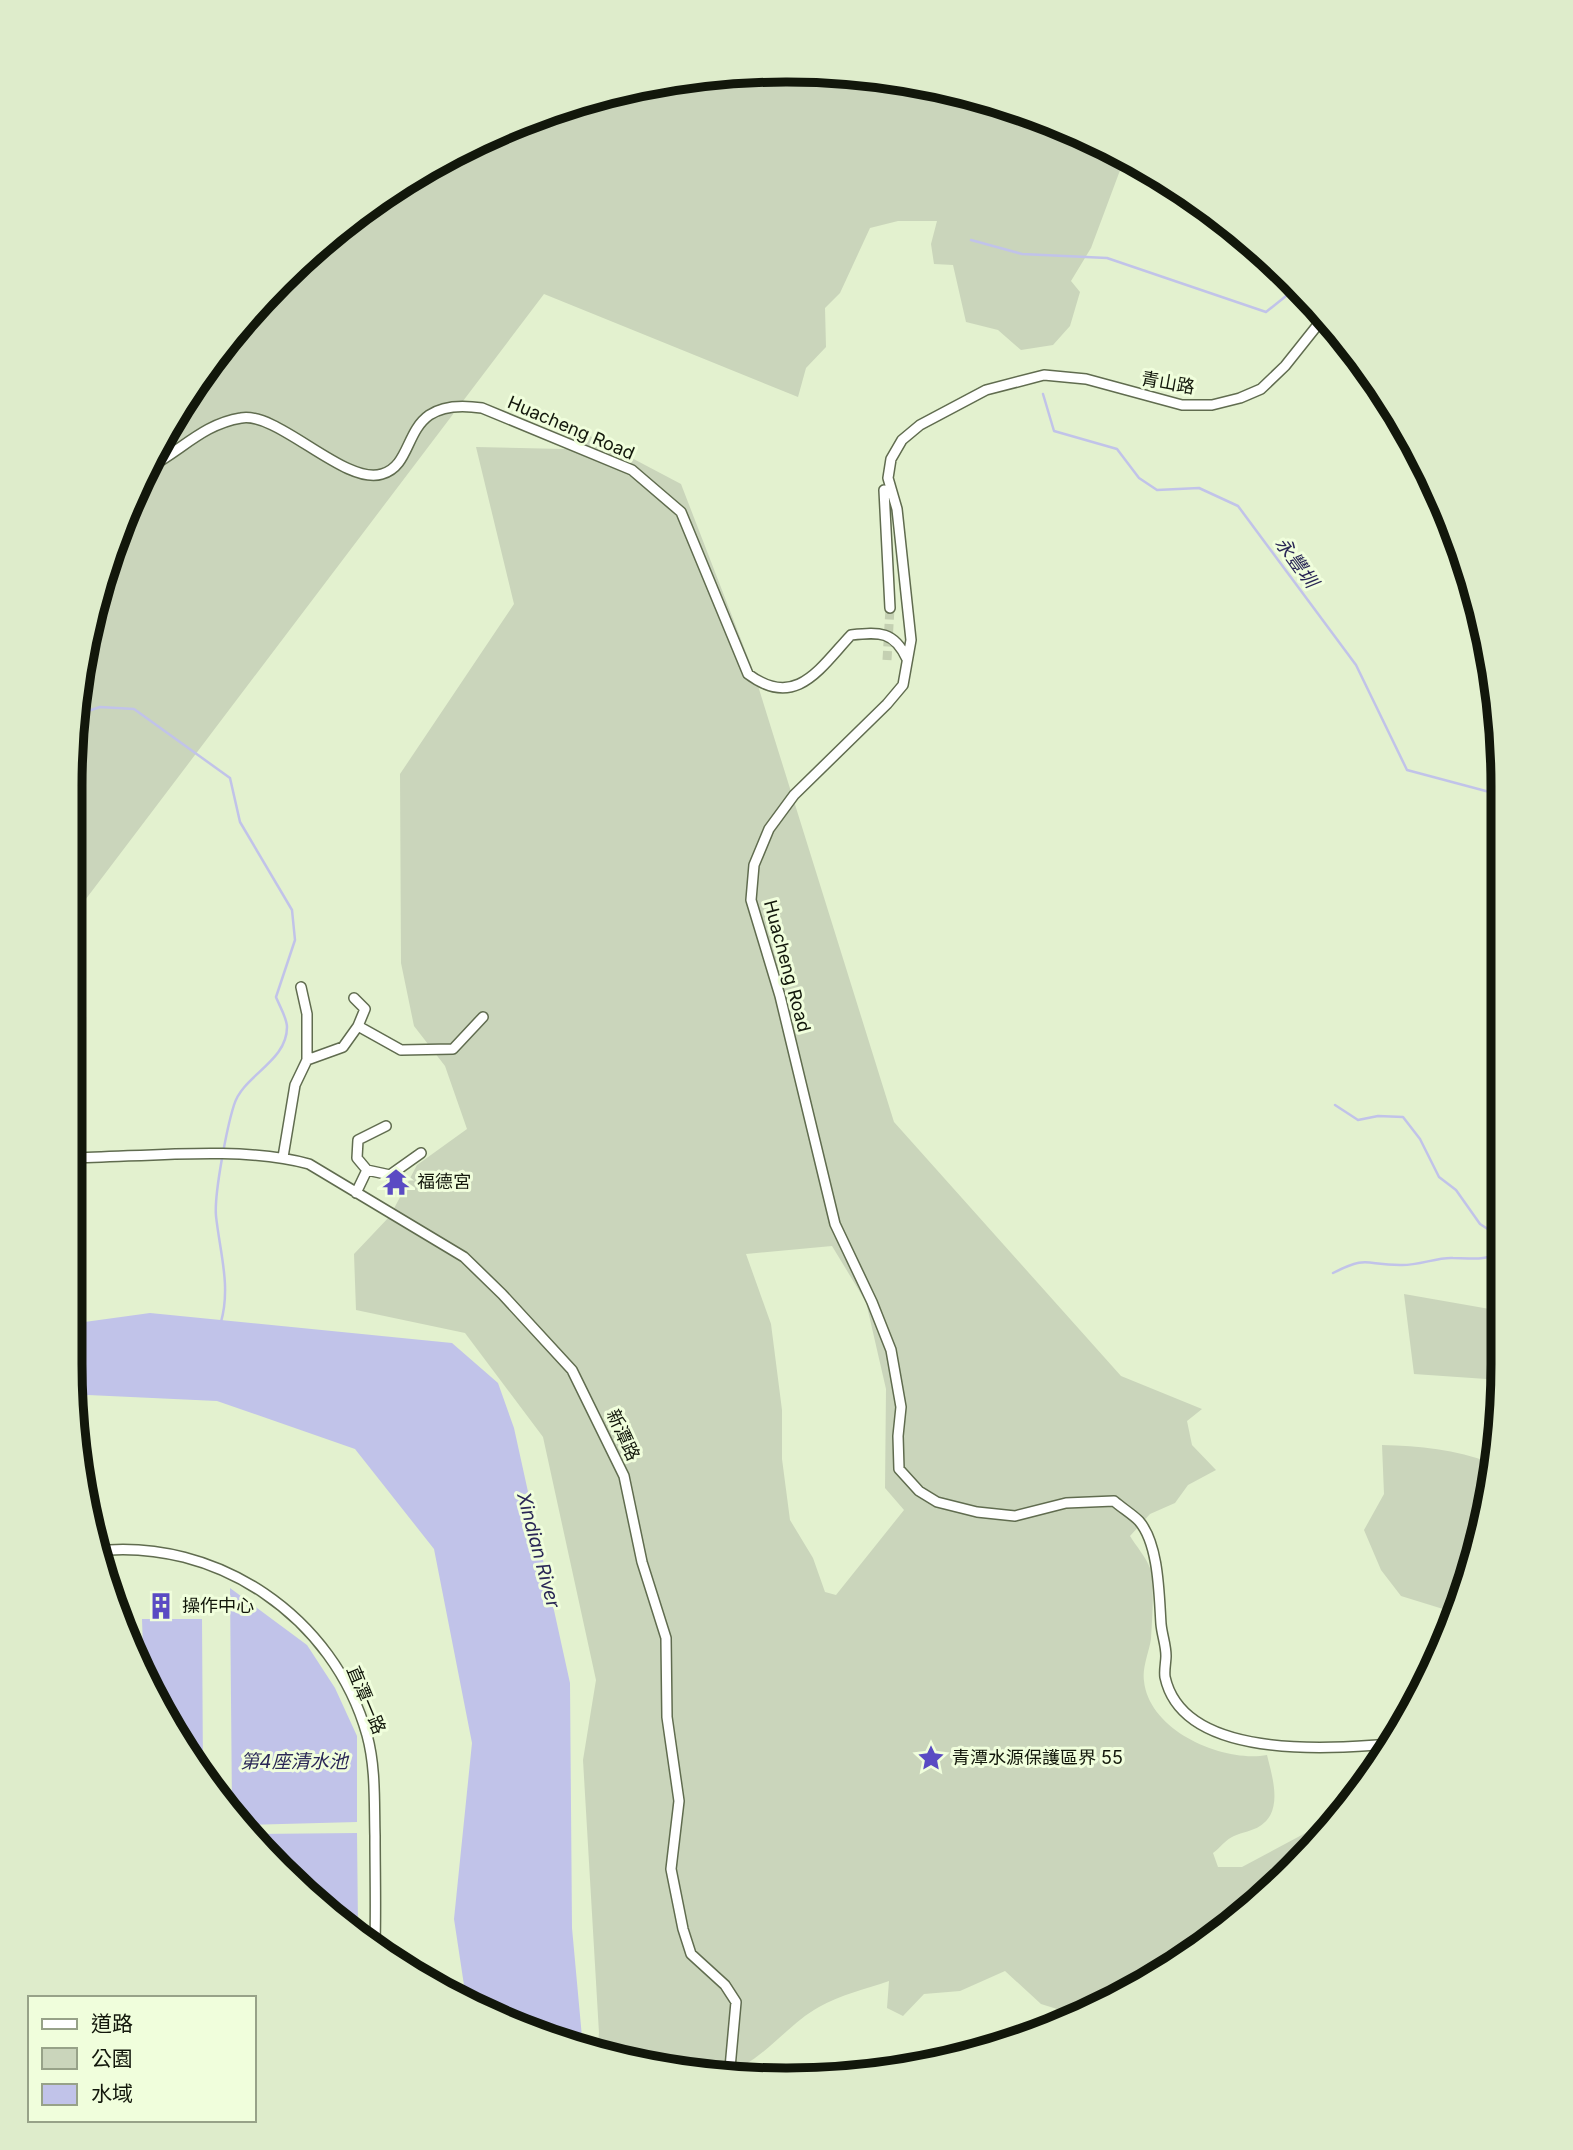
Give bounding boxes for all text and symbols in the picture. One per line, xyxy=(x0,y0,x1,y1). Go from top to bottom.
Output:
street label: 青山路 xyxy=(1140,367,1196,398)
street label: Huacheng Road xyxy=(505,391,638,464)
water label: 永豐圳 xyxy=(1271,532,1324,595)
street label: Huacheng Road xyxy=(760,898,815,1034)
temple icon: 福德宮 xyxy=(381,1167,411,1197)
place label: 福德宮 xyxy=(417,1171,471,1192)
street label: 新潭路 xyxy=(603,1406,644,1464)
water label: Xindian River xyxy=(512,1489,565,1611)
building icon: 操作中心 xyxy=(146,1591,176,1621)
place label: 操作中心 xyxy=(182,1595,254,1616)
street label: 直潭一路 xyxy=(343,1663,390,1737)
place icon: 青潭水源保護區界 55 xyxy=(916,1743,946,1773)
place label: 青潭水源保護區界 55 xyxy=(952,1747,1123,1768)
water label: 第4座清水池 xyxy=(240,1750,350,1773)
legend xyxy=(28,1996,256,2122)
text: 道路 xyxy=(91,2011,133,2036)
text: 公園 xyxy=(91,2046,133,2071)
text: 水域 xyxy=(91,2081,133,2106)

